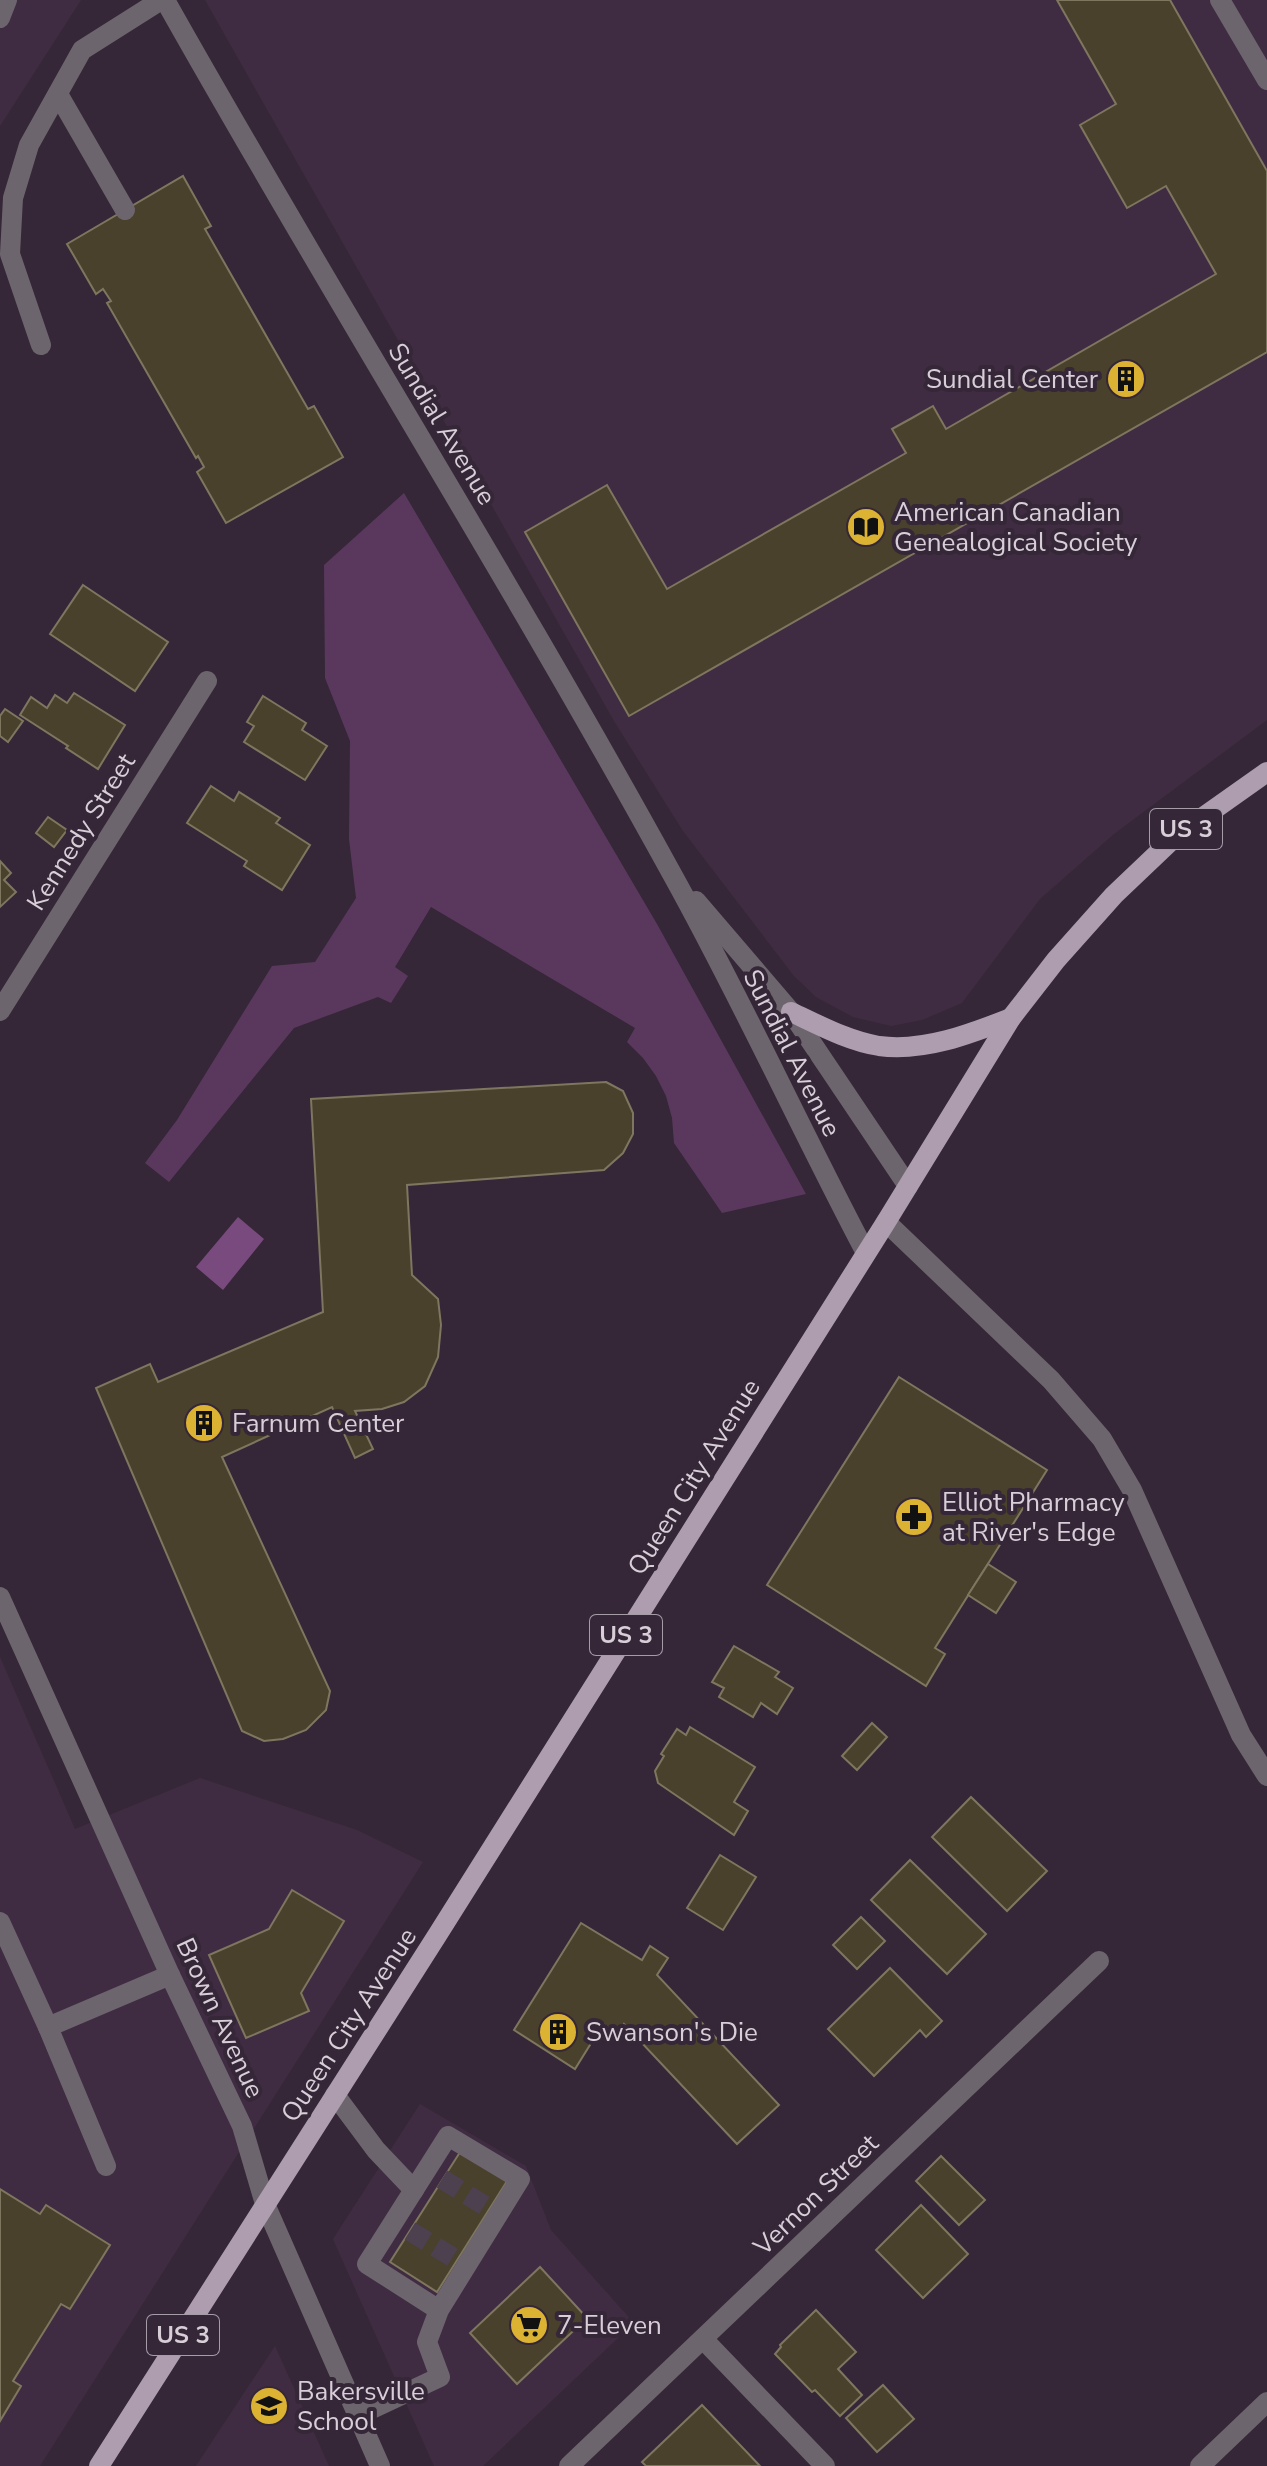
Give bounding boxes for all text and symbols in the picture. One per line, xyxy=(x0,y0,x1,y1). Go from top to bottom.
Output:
street label: Sundial Avenue xyxy=(380,336,504,512)
building icon: Sundial Center xyxy=(1105,358,1147,400)
place label: Sundial Center xyxy=(926,362,1099,397)
place label: American Canadian Genealogical Society xyxy=(894,495,1138,560)
library icon: American Canadian Genealogical Society xyxy=(845,506,887,548)
street label: Kennedy Street xyxy=(19,746,144,917)
road number: US 3 xyxy=(1150,809,1222,849)
street label: Sundial Avenue xyxy=(735,963,849,1143)
street label: Queen City Avenue xyxy=(620,1372,768,1582)
building icon: Farnum Center xyxy=(183,1402,225,1444)
place label: Farnum Center xyxy=(232,1406,405,1441)
place label: Elliot Pharmacy at River's Edge xyxy=(942,1485,1125,1550)
pharmacy icon: Elliot Pharmacy at River's Edge xyxy=(893,1496,935,1538)
road number: US 3 xyxy=(590,1615,662,1655)
street label: Queen City Avenue xyxy=(273,1921,425,2129)
street label: Brown Avenue xyxy=(168,1932,272,2104)
building icon: Swanson's Die xyxy=(537,2011,579,2053)
place label: Swanson's Die xyxy=(586,2015,758,2050)
street label: Vernon Street xyxy=(745,2126,887,2264)
supermarket icon: 7-Eleven xyxy=(508,2304,550,2346)
place label: 7-Eleven xyxy=(557,2308,662,2343)
road number: US 3 xyxy=(147,2315,219,2355)
place label: Bakersville School xyxy=(297,2374,425,2439)
school or university icon: Bakersville School xyxy=(248,2385,290,2427)

